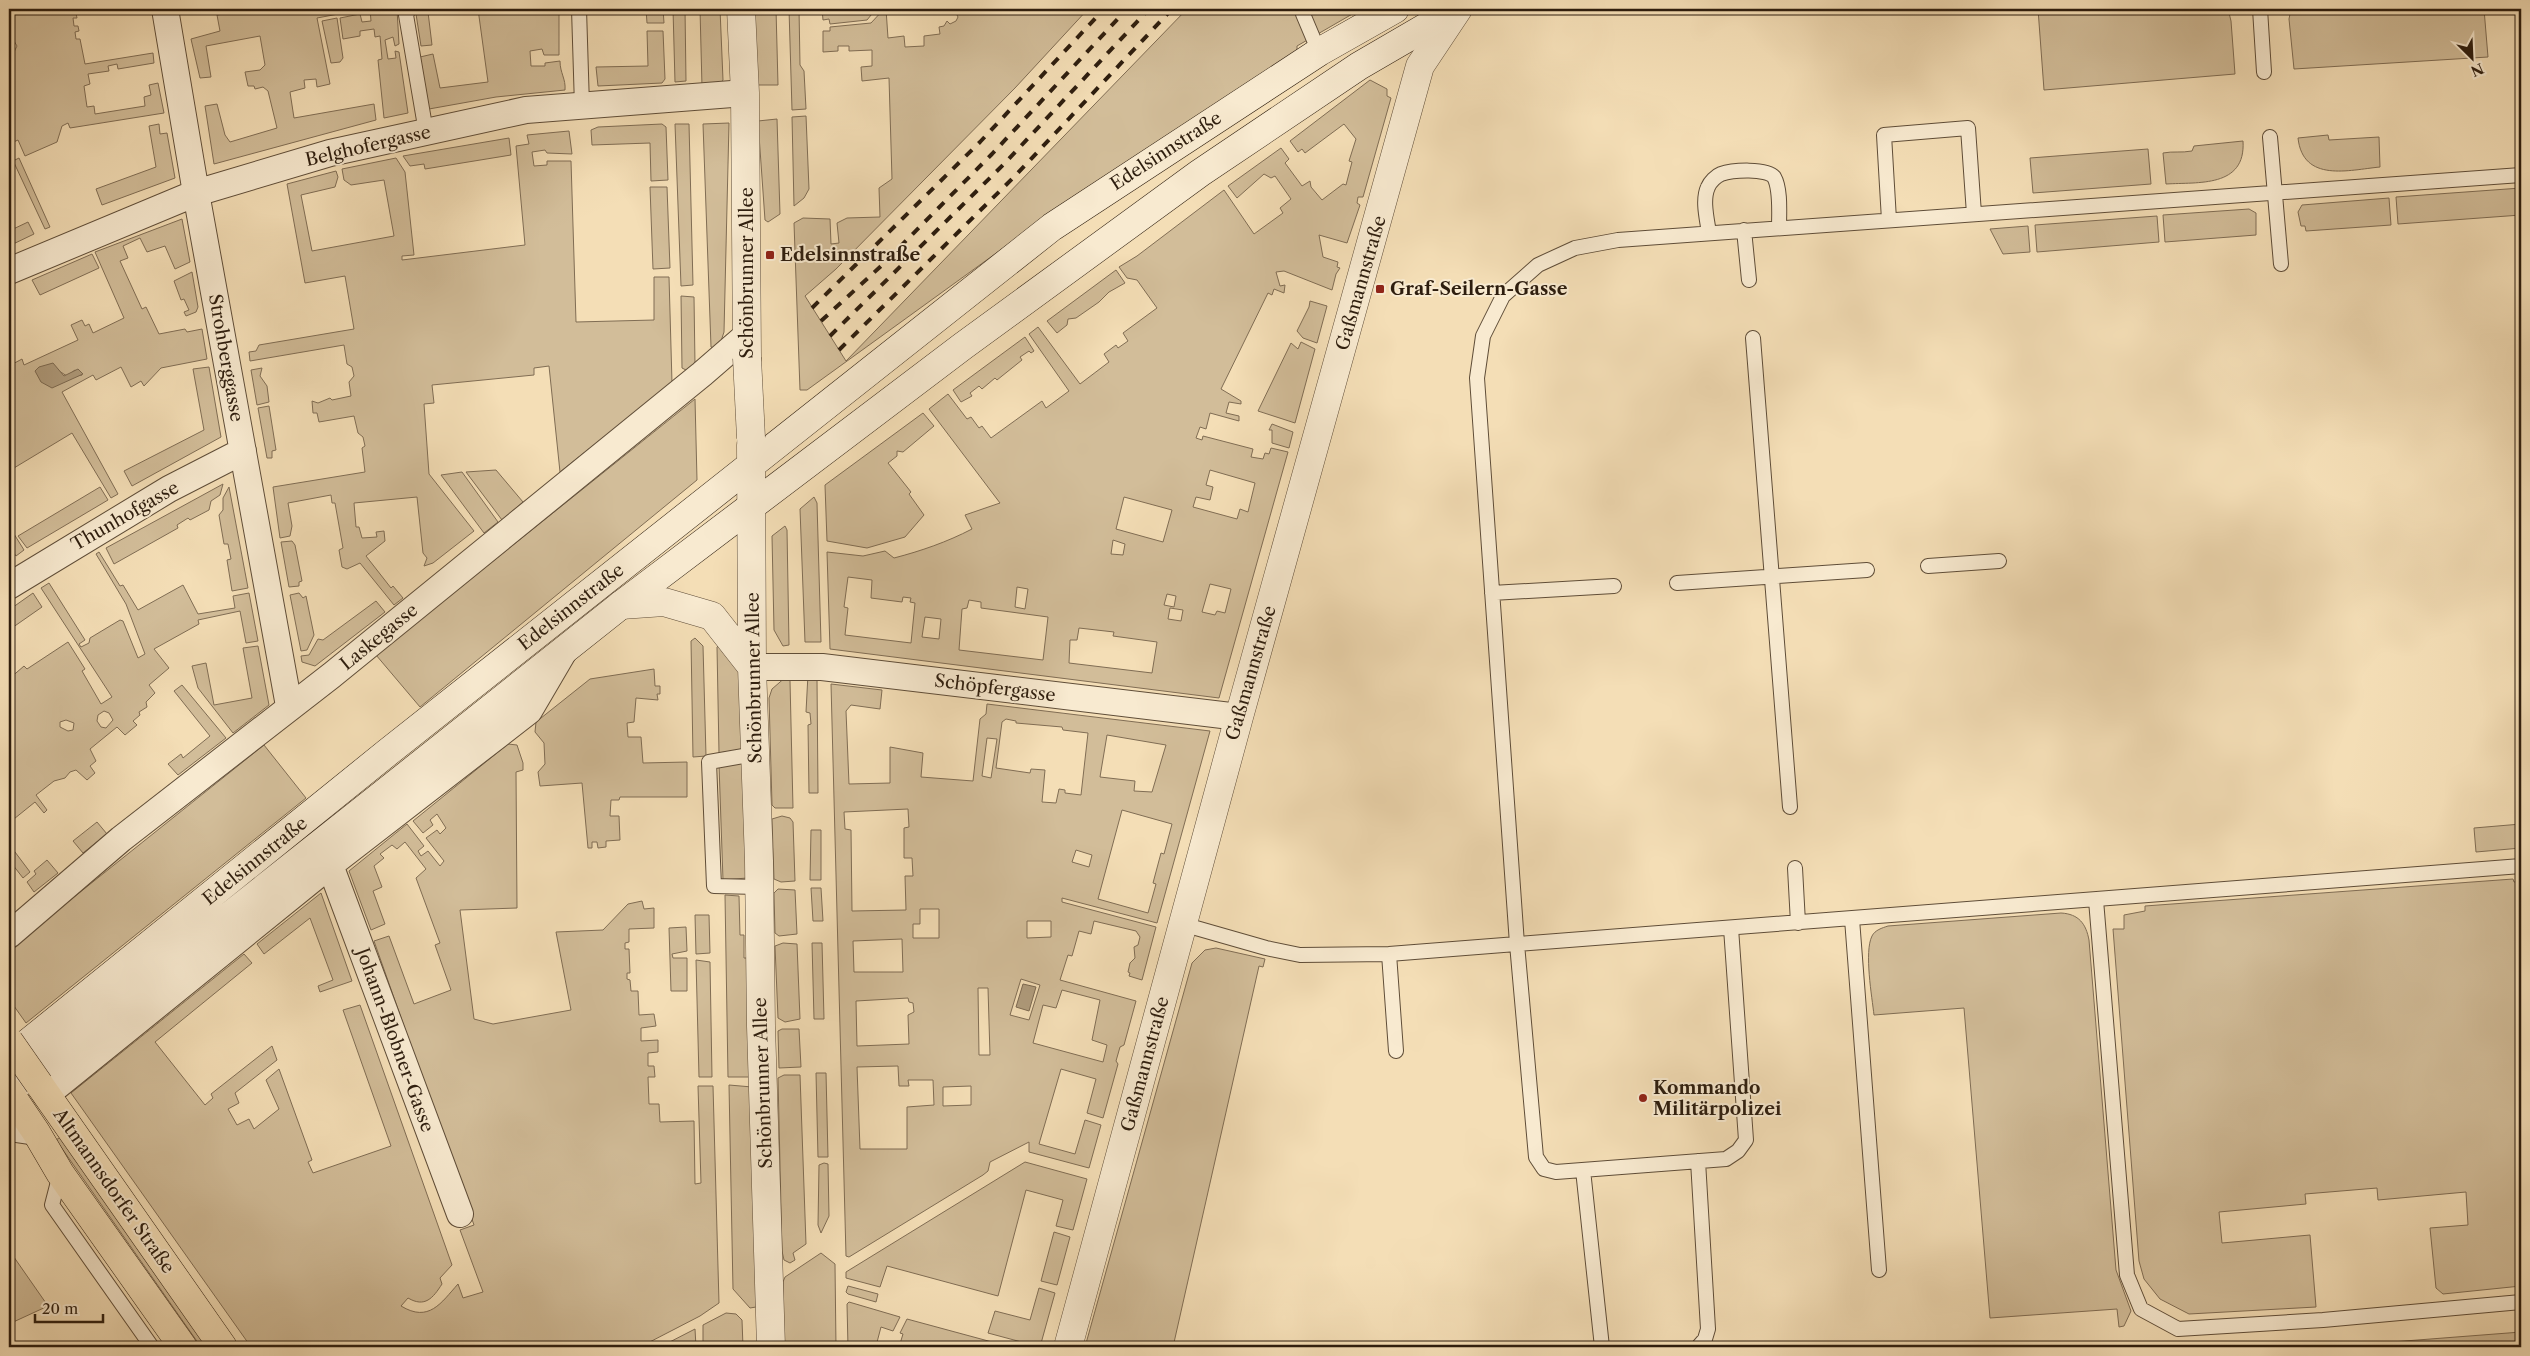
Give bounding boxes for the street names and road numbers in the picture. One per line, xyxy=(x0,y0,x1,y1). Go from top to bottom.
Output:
street label: Edelsinnstraße xyxy=(1106,107,1226,195)
street label: Belghofergasse xyxy=(303,121,433,171)
street label: Schönbrunner Allee xyxy=(736,187,758,359)
street label: Gaßmannstraße xyxy=(1331,213,1391,353)
street label: Strohberggasse xyxy=(204,292,248,424)
street label: Thunhofgasse xyxy=(67,476,183,556)
street label: Edelsinnstraße xyxy=(514,559,628,655)
street label: Schönbrunner Allee xyxy=(742,592,766,764)
street label: Laskegasse xyxy=(336,599,422,675)
street label: Gaßmannstraße xyxy=(1221,603,1281,743)
street label: Schöpfergasse xyxy=(933,670,1057,706)
street label: Edelsinnstraße xyxy=(198,812,312,910)
street label: Johann-Blobner-Gasse xyxy=(350,942,439,1135)
street label: Gaßmannstraße xyxy=(1116,994,1174,1134)
street label: Schönbrunner Allee xyxy=(749,997,777,1169)
street label: Altmannsdorfer Straße xyxy=(48,1103,179,1278)

